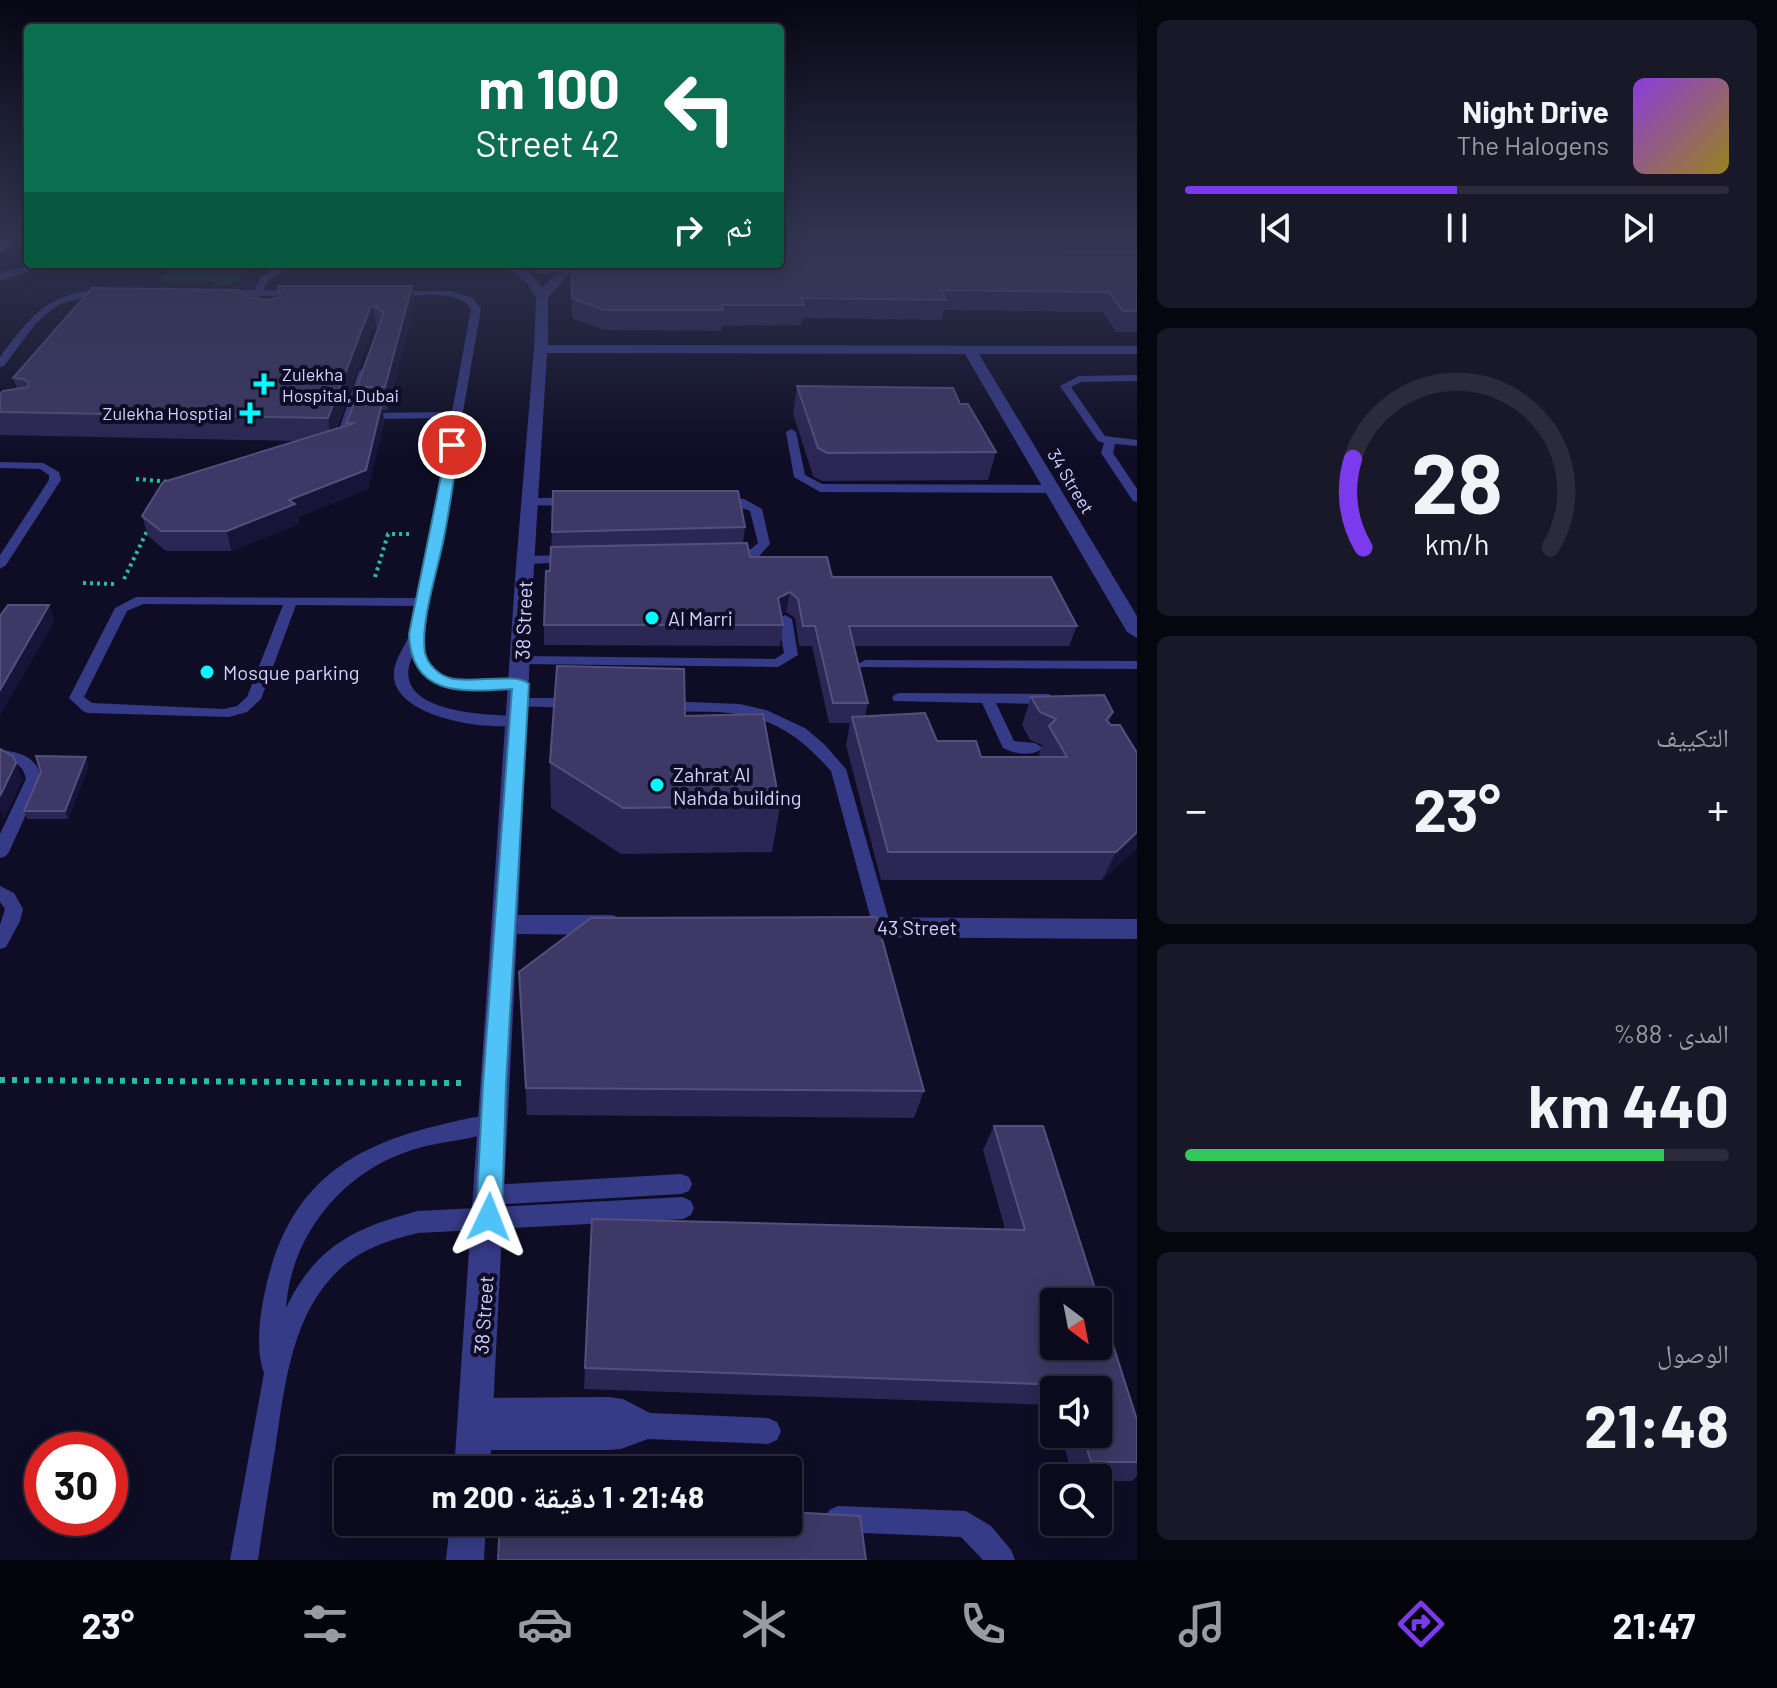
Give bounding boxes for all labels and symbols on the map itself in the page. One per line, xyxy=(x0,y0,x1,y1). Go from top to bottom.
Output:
place label: Zulekha Hospital, Dubai xyxy=(282,363,399,406)
marker: Zulekha Hospital, Dubai xyxy=(253,373,275,395)
place label: Zulekha Hosptial xyxy=(103,402,232,424)
marker: Zulekha Hosptial xyxy=(239,402,261,424)
pin xyxy=(418,411,486,479)
street label: 34 Street xyxy=(1043,445,1099,517)
street label: 38 Street xyxy=(510,580,536,660)
place label: Al Marri xyxy=(668,606,733,630)
marker: Al Marri xyxy=(643,609,661,627)
place label: Mosque parking xyxy=(223,660,359,684)
marker: Mosque parking xyxy=(198,663,216,681)
place label: Zahrat Al Nahda building xyxy=(673,762,801,809)
marker: Zahrat Al Nahda building xyxy=(648,776,666,794)
street label: 43 Street xyxy=(877,915,957,939)
position arrow xyxy=(447,1175,531,1259)
street label: 38 Street xyxy=(468,1275,498,1355)
north arrow xyxy=(1040,1288,1112,1360)
speed limit sign: 30 xyxy=(24,1432,128,1536)

